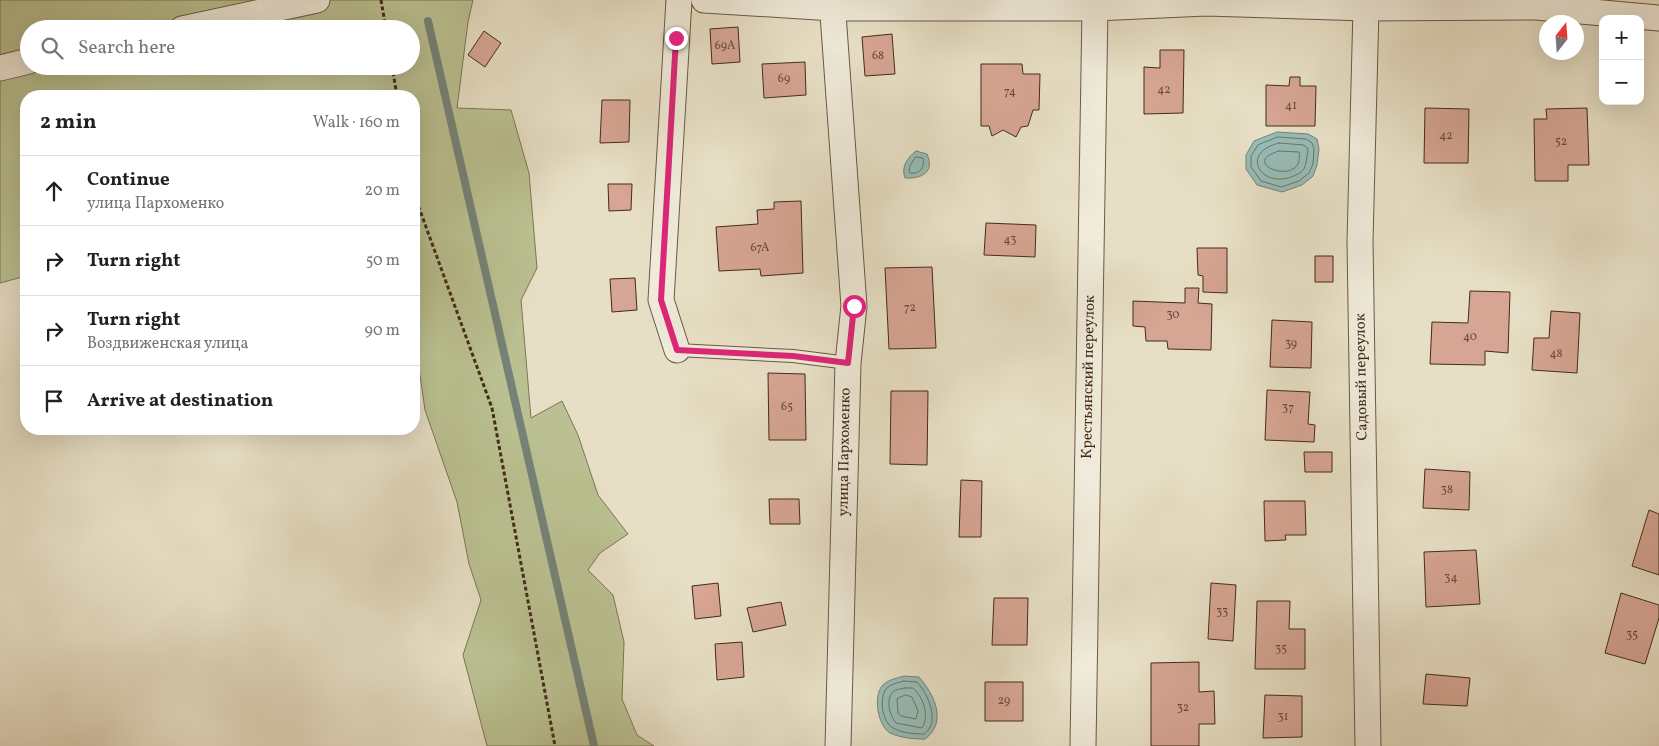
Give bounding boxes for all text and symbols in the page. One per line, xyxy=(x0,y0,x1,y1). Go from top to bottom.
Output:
north arrow xyxy=(1539,15,1584,60)
map controls xyxy=(1599,15,1644,105)
button: + xyxy=(1599,15,1644,60)
search box xyxy=(20,20,420,75)
route end xyxy=(665,27,688,50)
icon: search xyxy=(38,34,66,62)
text: Search here xyxy=(78,35,175,61)
house number: 69А xyxy=(715,38,736,54)
house number: 68 xyxy=(872,48,884,64)
button: − xyxy=(1599,60,1644,105)
house number: 69 xyxy=(778,71,790,87)
house number: 42 xyxy=(1157,82,1171,98)
house number: 74 xyxy=(1004,84,1016,100)
house number: 41 xyxy=(1285,98,1297,114)
text: 2 min xyxy=(40,108,97,137)
text: Walk · 160 m xyxy=(313,112,400,134)
house number: 42 xyxy=(1439,128,1453,144)
house number: 52 xyxy=(1555,134,1567,150)
text: Continue xyxy=(87,167,170,193)
icon: ahead xyxy=(40,177,68,205)
text: 20 m xyxy=(365,180,400,202)
text: улица Пархоменко xyxy=(87,193,224,215)
house number: 43 xyxy=(1004,232,1016,248)
house number: 67А xyxy=(750,240,770,256)
icon: right xyxy=(40,247,68,275)
text: Turn right xyxy=(87,248,180,274)
text: 50 m xyxy=(366,250,400,272)
route start xyxy=(843,295,866,318)
street label: Крестьянский переулок xyxy=(1077,295,1101,459)
house number: 72 xyxy=(904,300,916,316)
text: Turn right xyxy=(87,307,180,333)
house number: 30 xyxy=(1166,307,1180,323)
street label: Садовый переулок xyxy=(1350,313,1374,441)
icon: right xyxy=(40,317,68,345)
text: 90 m xyxy=(364,320,400,342)
house number: 40 xyxy=(1463,329,1477,345)
text: Воздвиженская улица xyxy=(87,333,248,355)
house number: 39 xyxy=(1285,336,1297,352)
house number: 48 xyxy=(1549,346,1563,362)
icon: arrive xyxy=(40,387,68,415)
street label: улица Пархоменко xyxy=(833,387,857,517)
text: Arrive at destination xyxy=(87,388,273,414)
house number: 65 xyxy=(781,399,793,415)
house number: 37 xyxy=(1282,400,1294,416)
house number: 38 xyxy=(1441,482,1453,498)
house number: 34 xyxy=(1444,570,1458,586)
house number: 33 xyxy=(1216,604,1228,620)
house number: 35 xyxy=(1626,627,1638,643)
house number: 35 xyxy=(1275,641,1287,657)
house number: 29 xyxy=(998,693,1010,709)
house number: 32 xyxy=(1177,700,1189,716)
house number: 31 xyxy=(1278,709,1288,725)

